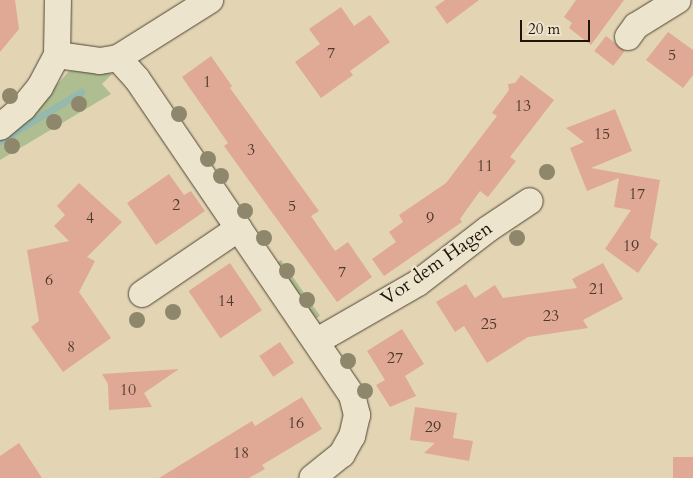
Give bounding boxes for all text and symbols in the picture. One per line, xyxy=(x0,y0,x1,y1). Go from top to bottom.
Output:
scale bar xyxy=(523,10,593,42)
text: 20 m xyxy=(528,19,560,39)
house number: 7 xyxy=(327,43,335,63)
house number: 5 xyxy=(668,45,676,65)
house number: 1 xyxy=(203,72,211,92)
house number: 13 xyxy=(515,96,531,116)
house number: 15 xyxy=(594,124,610,144)
house number: 3 xyxy=(247,140,255,160)
house number: 11 xyxy=(477,156,493,176)
house number: 17 xyxy=(629,184,645,204)
house number: 2 xyxy=(172,195,180,215)
house number: 5 xyxy=(288,196,296,216)
house number: 4 xyxy=(86,208,94,228)
house number: 9 xyxy=(426,208,434,228)
street label: Vor dem Hagen xyxy=(377,217,497,311)
house number: 19 xyxy=(623,236,639,256)
house number: 7 xyxy=(338,262,346,282)
house number: 6 xyxy=(45,270,53,290)
house number: 21 xyxy=(589,279,605,299)
house number: 14 xyxy=(218,291,234,311)
house number: 23 xyxy=(543,306,559,326)
house number: 25 xyxy=(481,314,497,334)
house number: 8 xyxy=(67,337,75,357)
house number: 27 xyxy=(387,348,403,368)
house number: 10 xyxy=(120,380,136,400)
house number: 16 xyxy=(288,413,304,433)
house number: 29 xyxy=(425,417,441,437)
house number: 18 xyxy=(233,443,249,463)

